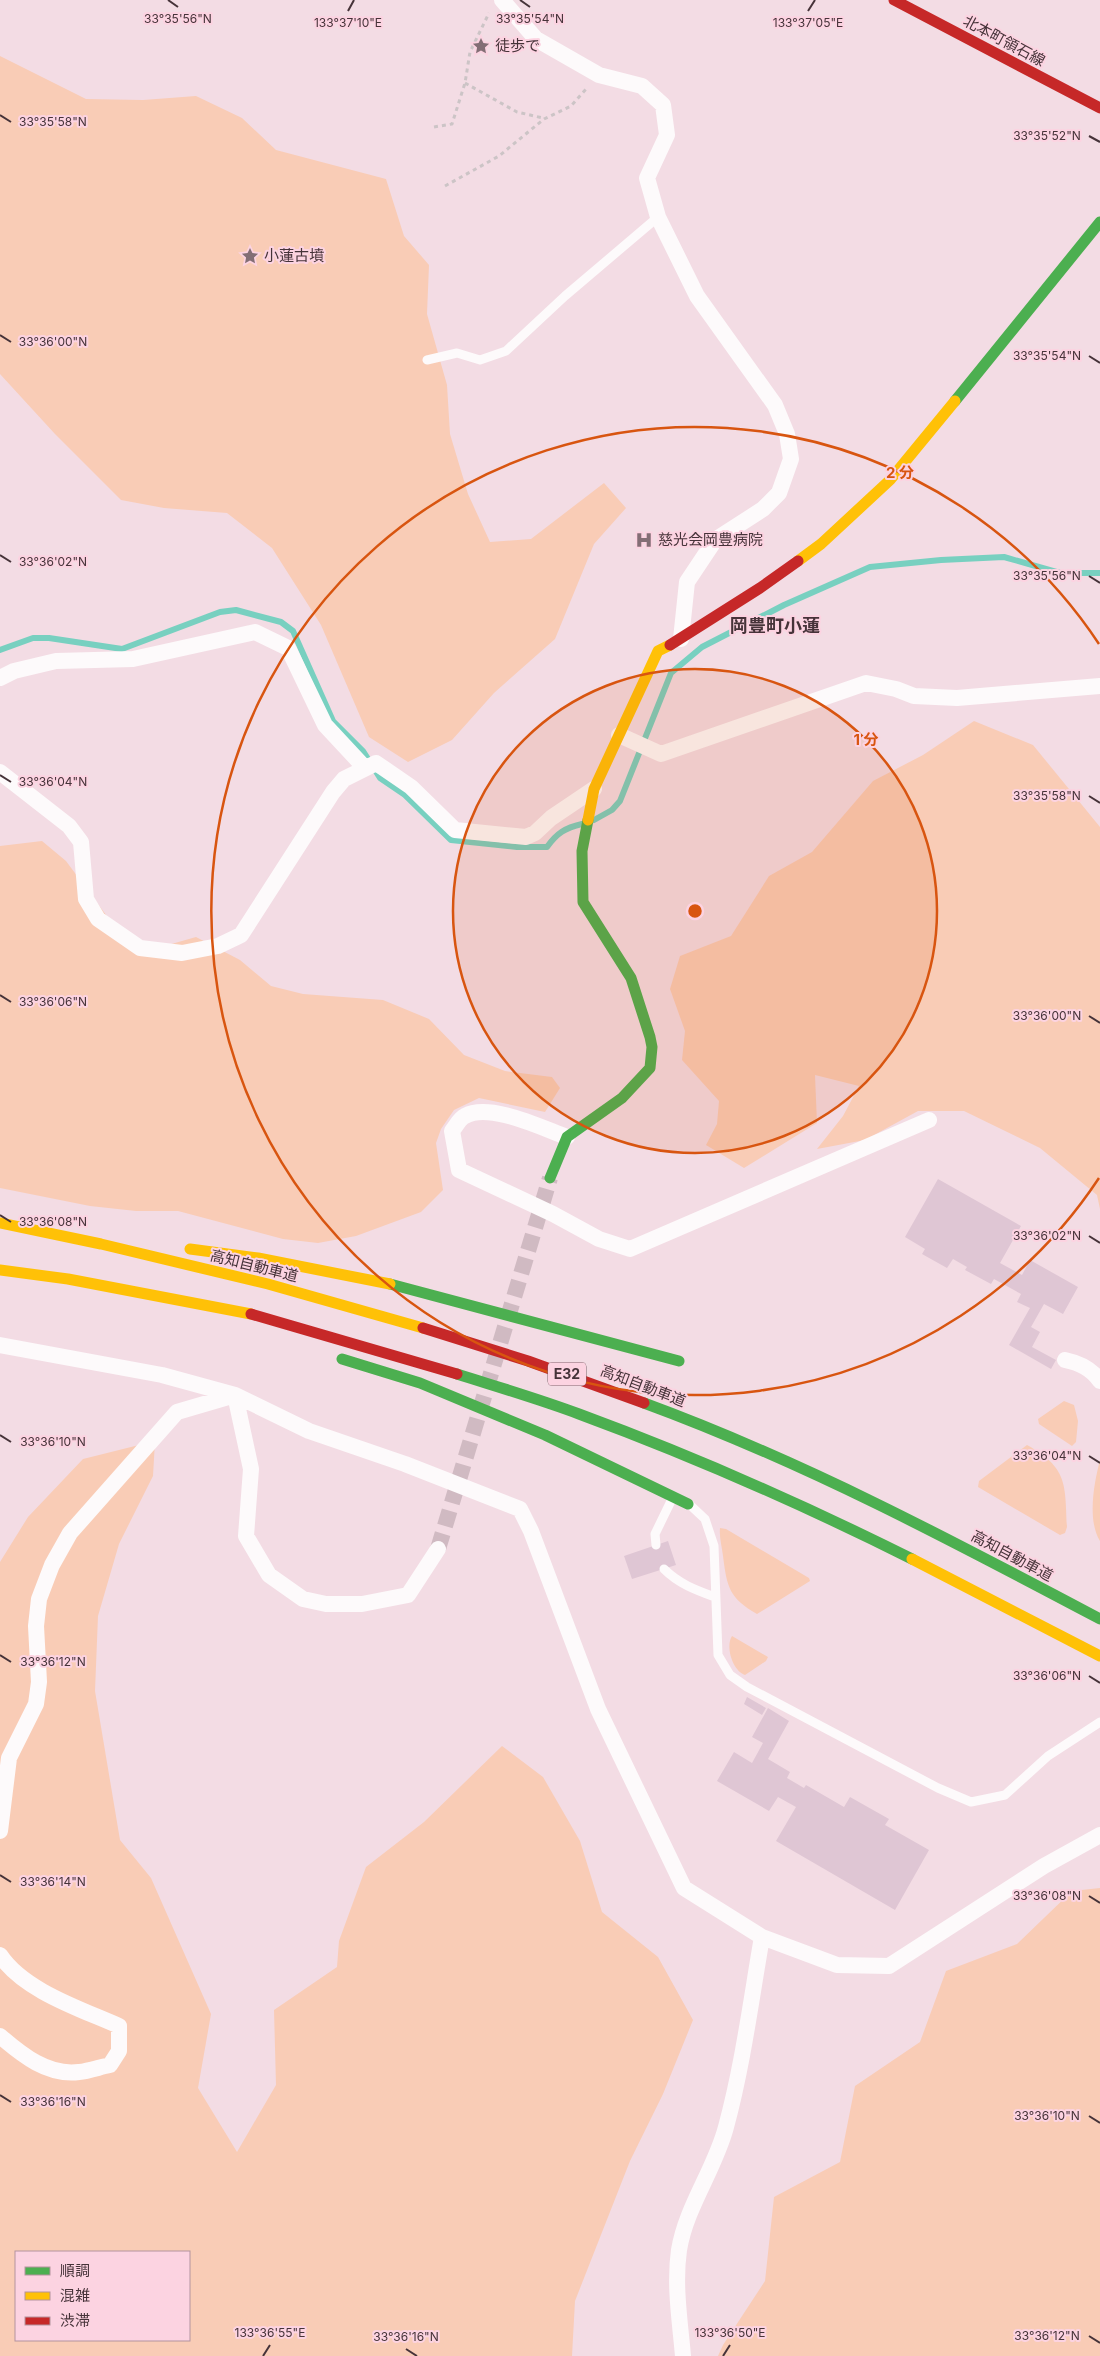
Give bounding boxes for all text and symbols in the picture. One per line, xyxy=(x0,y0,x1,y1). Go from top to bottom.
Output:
text: 33°35'56"N xyxy=(144,11,212,26)
text: 33°35'54"N xyxy=(496,11,564,26)
street label: 北本町領石線 xyxy=(960,11,1048,70)
text: 133°37'10"E xyxy=(314,15,382,30)
text: 133°37'05"E xyxy=(773,15,843,30)
place icon: 徒歩で xyxy=(471,36,491,56)
place label: 徒歩で xyxy=(495,36,540,55)
text: 33°35'58"N xyxy=(19,114,87,129)
text: 33°35'52"N xyxy=(1013,128,1081,143)
place icon: 小蓮古墳 xyxy=(240,246,260,266)
place label: 小蓮古墳 xyxy=(264,246,324,265)
text: 33°36'00"N xyxy=(19,334,87,349)
text: 33°35'54"N xyxy=(1013,348,1081,363)
text: 2 分 xyxy=(886,463,914,482)
hospital icon: 慈光会岡豊病院 xyxy=(634,530,654,550)
place label: 慈光会岡豊病院 xyxy=(658,530,763,549)
text: 33°36'02"N xyxy=(19,554,87,569)
text: 33°35'56"N xyxy=(1013,568,1081,583)
district label: 岡豊町小蓮 xyxy=(730,615,820,636)
text: 1 分 xyxy=(853,730,879,749)
text: 33°36'04"N xyxy=(19,774,87,789)
text: 33°35'58"N xyxy=(1013,788,1081,803)
centre of rings xyxy=(686,902,704,920)
text: 33°36'06"N xyxy=(19,994,87,1009)
text: 33°36'00"N xyxy=(1013,1008,1081,1023)
text: 33°36'08"N xyxy=(19,1214,87,1229)
text: 33°36'02"N xyxy=(1013,1228,1081,1243)
street label: 高知自動車道 xyxy=(208,1245,300,1286)
street label: 高知自動車道 xyxy=(598,1361,689,1411)
road number: E32 xyxy=(548,1362,586,1386)
text: 33°36'10"N xyxy=(20,1434,86,1449)
text: 33°36'04"N xyxy=(1013,1448,1081,1463)
street label: 高知自動車道 xyxy=(968,1526,1056,1585)
text: 33°36'12"N xyxy=(20,1654,86,1669)
text: 33°36'06"N xyxy=(1013,1668,1081,1683)
text: 33°36'14"N xyxy=(20,1874,86,1889)
text: 33°36'08"N xyxy=(1013,1888,1081,1903)
text: 33°36'16"N xyxy=(20,2094,86,2109)
text: 33°36'10"N xyxy=(1014,2108,1080,2123)
legend xyxy=(15,2251,190,2341)
text: 順調 xyxy=(60,2261,90,2280)
text: 混雑 xyxy=(60,2286,90,2305)
text: 渋滞 xyxy=(60,2311,90,2330)
text: 133°36'55"E xyxy=(235,2325,305,2340)
text: 133°36'50"E xyxy=(694,2325,766,2340)
text: 33°36'12"N xyxy=(1014,2328,1080,2343)
text: 33°36'16"N xyxy=(373,2329,439,2344)

